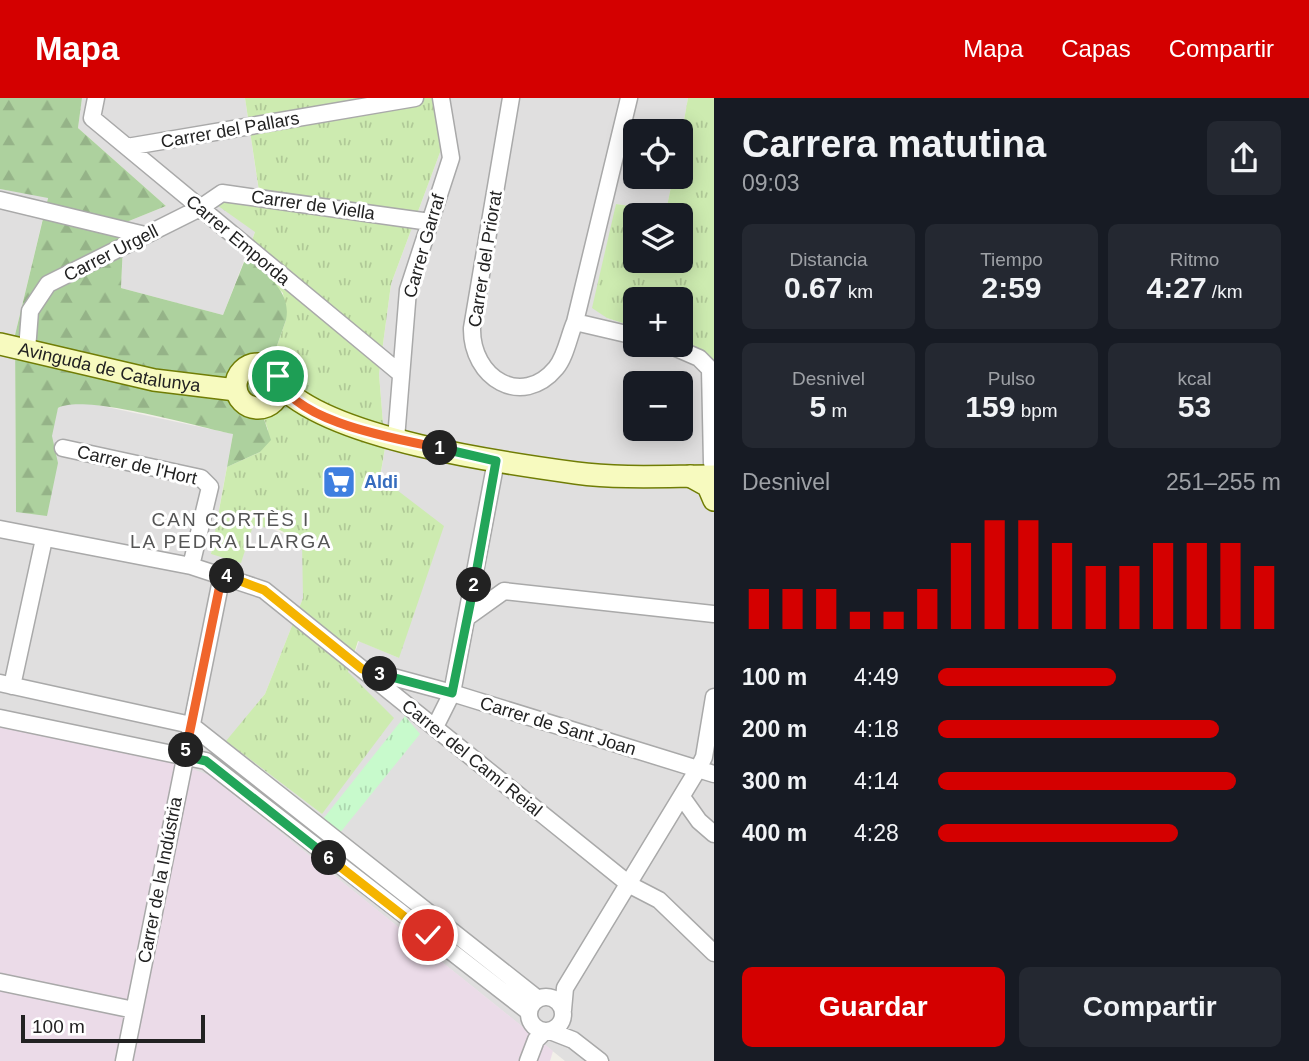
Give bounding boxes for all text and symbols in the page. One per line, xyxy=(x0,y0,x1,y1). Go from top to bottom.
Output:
text: Mapa xyxy=(35,30,119,67)
text: Mapa xyxy=(963,35,1023,62)
text: Capas xyxy=(1061,35,1131,62)
text: Compartir xyxy=(1169,35,1274,62)
street label: Carrer del Pallars xyxy=(159,108,301,152)
map controls xyxy=(623,119,693,441)
button: locate xyxy=(623,119,693,189)
button: share xyxy=(1207,121,1281,195)
text: Carrera matutina xyxy=(742,123,1046,165)
text: 09:03 xyxy=(742,170,800,196)
street label: Carrer de Viella xyxy=(250,186,377,224)
street label: Carrer del Priorat xyxy=(464,189,506,329)
street label: Carrer Emporda xyxy=(182,191,295,290)
street label: Carrer Garraf xyxy=(400,191,449,300)
button: layers xyxy=(623,203,693,273)
street label: Carrer Urgell xyxy=(61,221,161,285)
text: Distancia xyxy=(789,249,868,270)
text: Tiempo xyxy=(980,249,1043,270)
text: Ritmo xyxy=(1170,249,1219,270)
text: 0.67 xyxy=(784,271,842,304)
text: 2:59 xyxy=(981,271,1042,304)
text: 4:27 xyxy=(1147,271,1207,304)
text: km xyxy=(842,281,873,302)
text: /km xyxy=(1207,281,1242,302)
button: + xyxy=(623,287,693,357)
street label: Avinguda de Catalunya xyxy=(16,339,203,396)
pin xyxy=(248,346,308,406)
icon: arrive xyxy=(259,357,297,395)
text: Desnivel xyxy=(792,368,865,389)
text: Pulso xyxy=(988,368,1035,389)
text: kcal xyxy=(1178,368,1211,389)
button: − xyxy=(623,371,693,441)
text: 5 xyxy=(810,390,826,423)
text: 159 xyxy=(965,390,1015,423)
text: 53 xyxy=(1178,390,1211,423)
text: m xyxy=(826,400,847,421)
text: bpm xyxy=(1015,400,1058,421)
pin: 1 xyxy=(422,430,458,466)
text: 1 xyxy=(434,437,445,458)
street label: Carrer de l'Hort xyxy=(75,441,199,489)
supermarket icon: Aldi xyxy=(320,463,358,501)
text: Desnivel xyxy=(742,469,830,495)
text: 251–255 m xyxy=(1166,469,1281,495)
place label: Aldi xyxy=(364,472,398,492)
district label: CAN CORTÈS I LA PEDRA LLARGA xyxy=(130,509,332,552)
pin: 4 xyxy=(210,559,244,594)
text: 4 xyxy=(221,565,232,586)
pin: 2 xyxy=(456,568,491,602)
text: 2 xyxy=(468,574,479,595)
pin: 3 xyxy=(362,656,398,692)
text: 3 xyxy=(374,663,385,684)
text: 100 m xyxy=(742,664,807,690)
text: 4:49 xyxy=(854,664,899,690)
street label: Carrer de Sant Joan xyxy=(478,693,638,759)
street label: Carrer del Camí Reial xyxy=(398,695,546,821)
text: 200 m xyxy=(742,716,807,742)
text: 4:18 xyxy=(854,716,899,742)
pin: 5 xyxy=(168,732,204,768)
text: 5 xyxy=(180,739,191,760)
text: 300 m xyxy=(742,768,807,794)
text: 4:14 xyxy=(854,768,899,794)
street label: Carrer de la Indústria xyxy=(134,794,186,965)
text: 400 m xyxy=(742,820,807,846)
text: 4:28 xyxy=(854,820,899,846)
pin: 6 xyxy=(312,840,346,876)
text: 6 xyxy=(323,847,334,868)
pin xyxy=(398,905,458,965)
icon: check xyxy=(409,916,447,954)
button: Guardar xyxy=(742,967,1005,1047)
button: Compartir xyxy=(1019,967,1281,1047)
scale bar xyxy=(21,1012,205,1044)
text: 100 m xyxy=(32,1016,85,1037)

